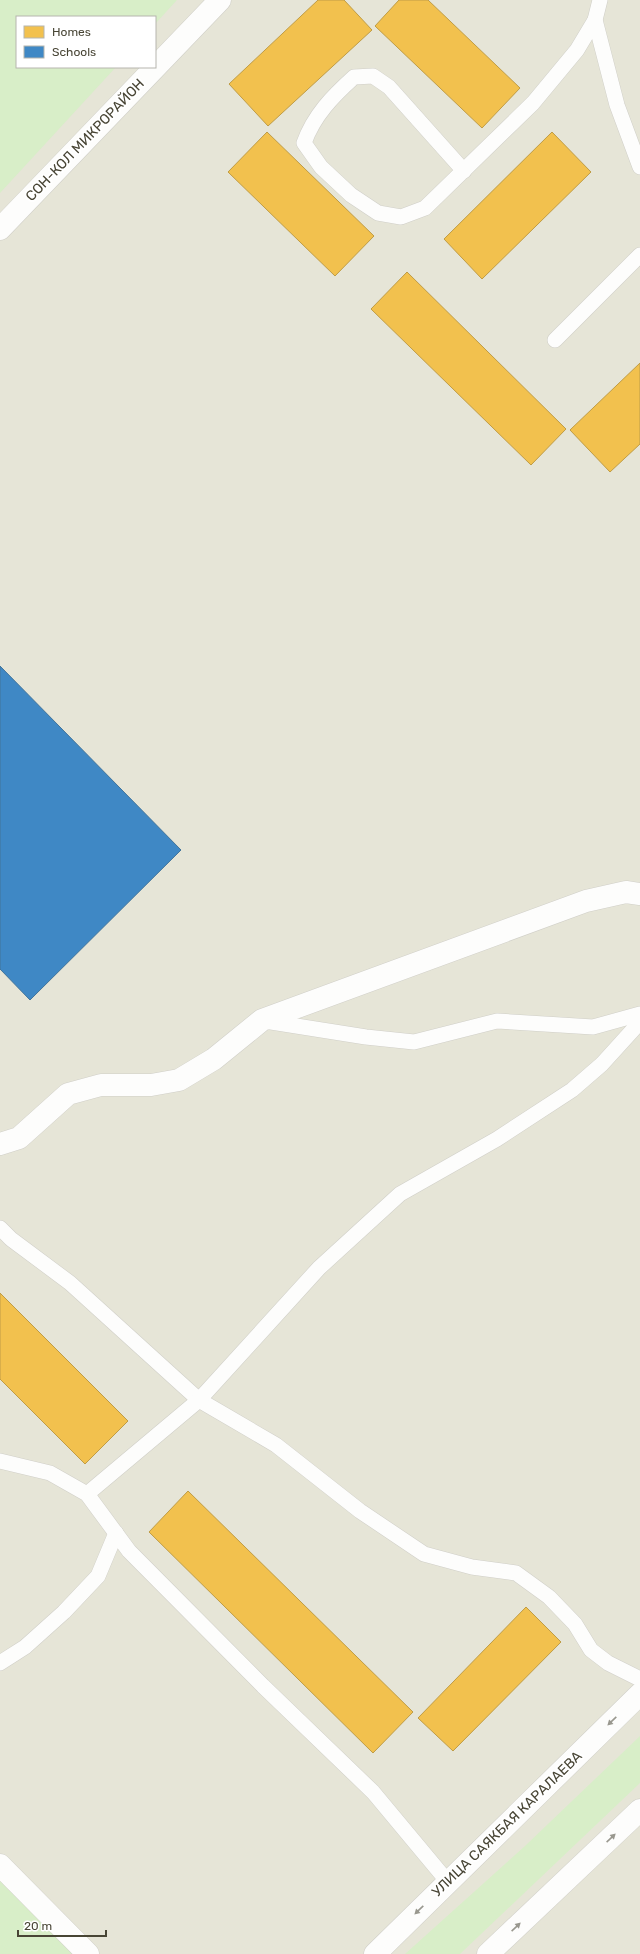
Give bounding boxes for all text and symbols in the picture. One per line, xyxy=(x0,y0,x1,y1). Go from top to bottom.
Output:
legend xyxy=(16,16,156,68)
text: Homes xyxy=(52,25,91,39)
text: Schools xyxy=(52,45,96,59)
street label: СОН-КОЛ МИКРОРАЙОН xyxy=(21,75,148,205)
one-way arrow xyxy=(607,1716,617,1726)
street label: УЛИЦА САЯКБАЯ КАРАЛАЕВА xyxy=(428,1747,586,1900)
one-way arrow xyxy=(606,1834,615,1843)
one-way arrow xyxy=(414,1905,424,1915)
scale bar xyxy=(18,1912,106,1938)
text: 20 m xyxy=(24,1919,52,1933)
one-way arrow xyxy=(511,1922,521,1932)

